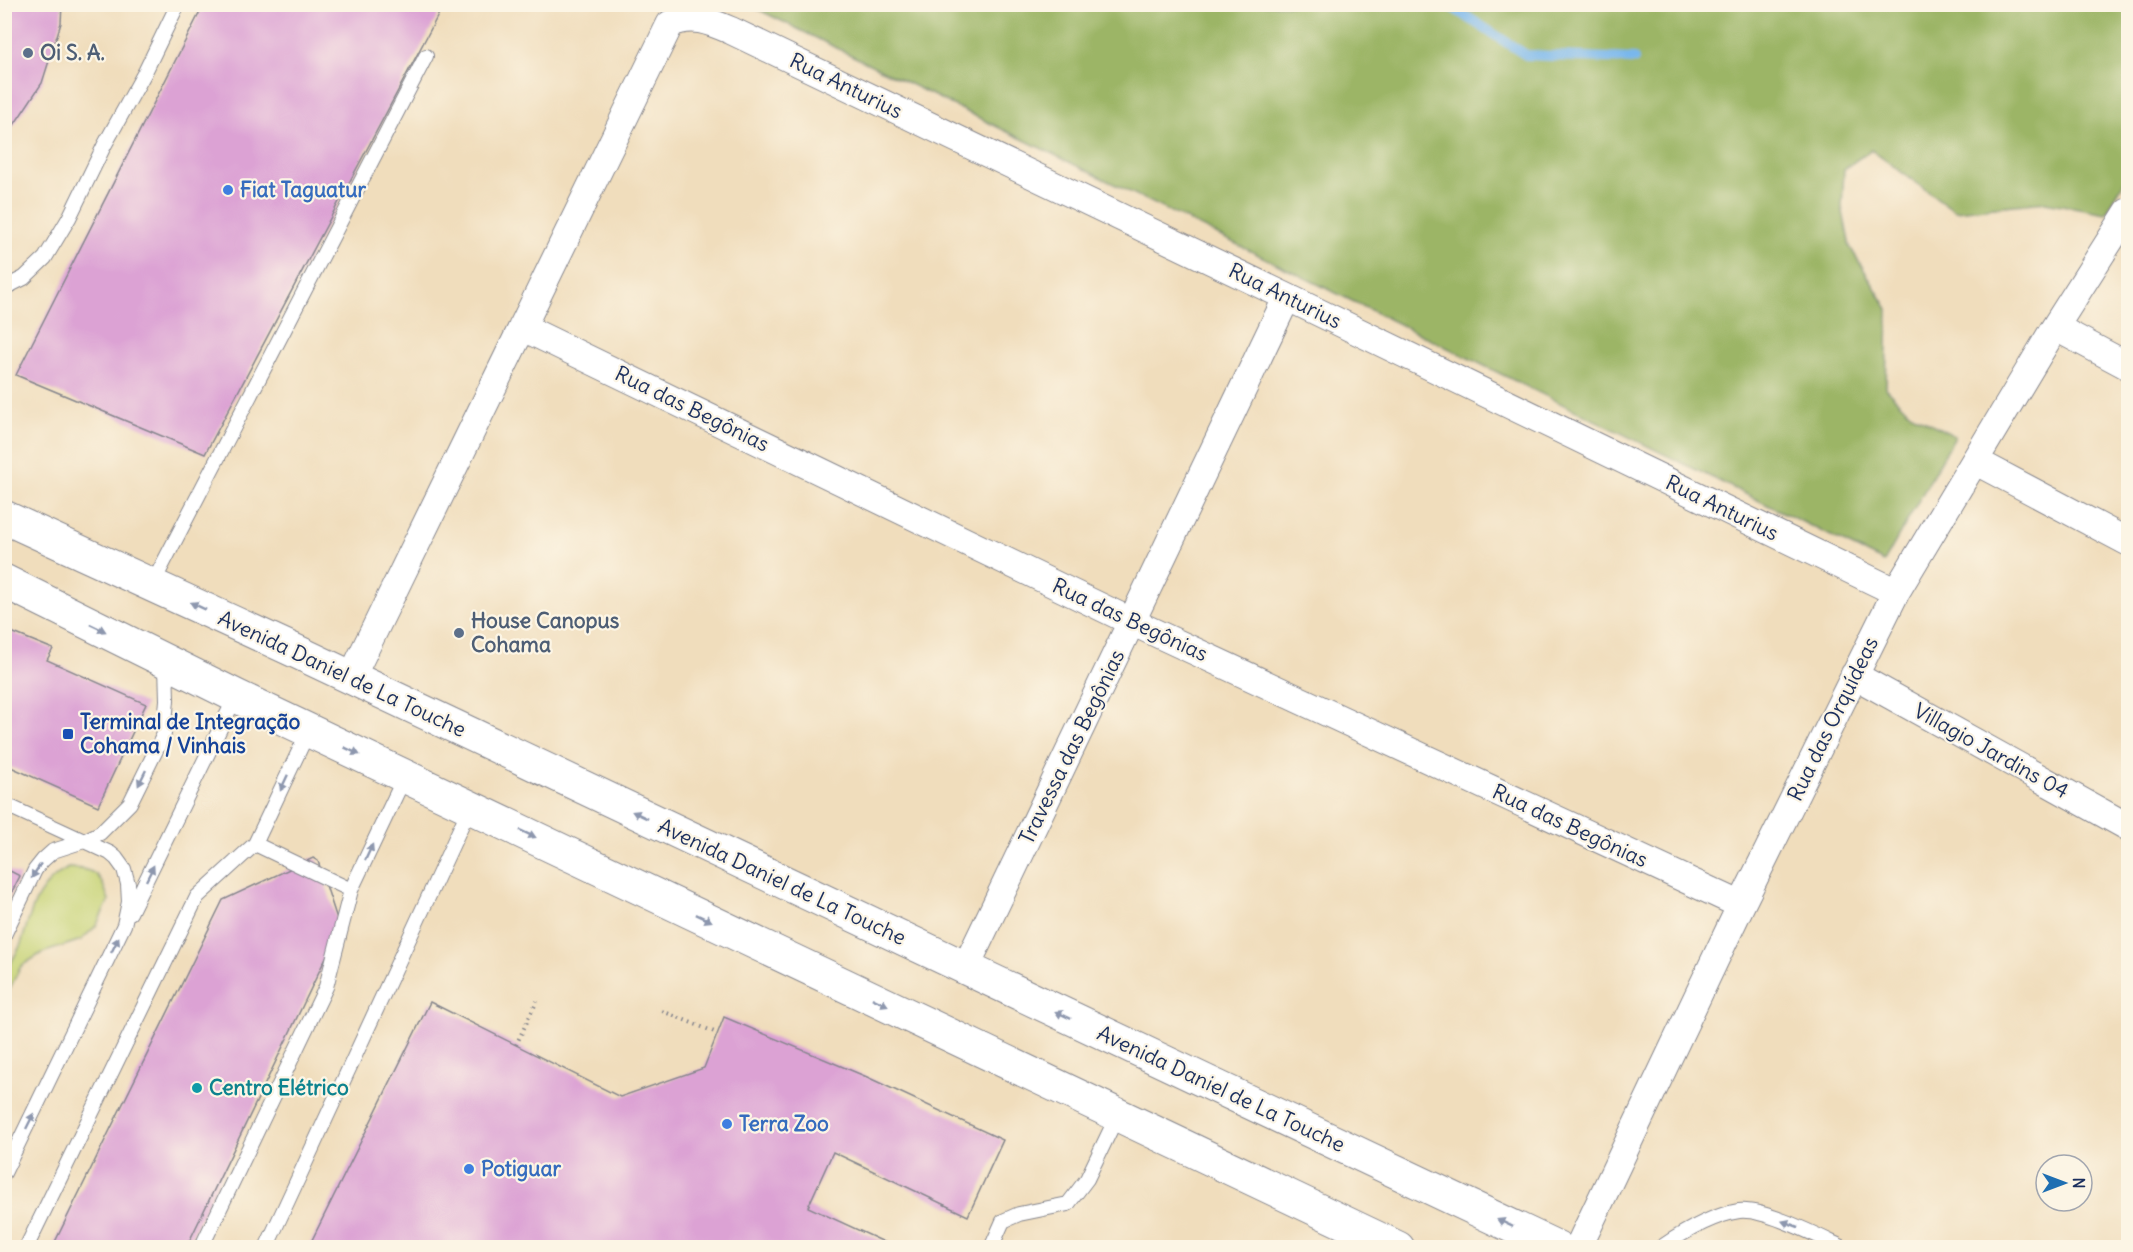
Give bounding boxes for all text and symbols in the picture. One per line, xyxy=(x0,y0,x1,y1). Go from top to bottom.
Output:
place label: Oi S. A. xyxy=(40,39,105,66)
marker: Oi S. A. xyxy=(21,46,35,60)
street label: Rua Anturius xyxy=(785,47,907,124)
place label: Fiat Taguatur xyxy=(240,176,366,203)
marker: Fiat Taguatur xyxy=(221,183,235,197)
street label: Rua Anturius xyxy=(1224,257,1346,334)
street label: Rua das Begônias xyxy=(611,360,774,458)
street label: Rua Anturius xyxy=(1661,469,1783,546)
street label: Rua das Begônias xyxy=(1048,572,1212,667)
one-way arrow xyxy=(189,601,206,610)
street label: Avenida Daniel de La Touche xyxy=(214,604,470,743)
place label: House Canopus Cohama xyxy=(471,607,620,658)
one-way arrow xyxy=(89,623,106,632)
marker: House Canopus Cohama xyxy=(452,626,466,640)
street label: Rua das Orquídeas xyxy=(1781,632,1884,805)
street label: Travessa das Begônias xyxy=(1013,645,1130,849)
street label: Villagio Jardins 04 xyxy=(1909,697,2073,804)
place label: Terminal de Integração Cohama / Vinhais xyxy=(80,708,300,759)
marker: Terminal de Integração Cohama / Vinhais xyxy=(61,727,75,741)
one-way arrow xyxy=(343,746,360,755)
one-way arrow xyxy=(138,770,147,787)
one-way arrow xyxy=(280,775,289,792)
street label: Rua das Begônias xyxy=(1488,778,1652,873)
one-way arrow xyxy=(631,810,648,819)
street label: Avenida Daniel de La Touche xyxy=(654,812,910,951)
one-way arrow xyxy=(519,830,536,839)
one-way arrow xyxy=(365,843,374,860)
one-way arrow xyxy=(31,862,42,879)
one-way arrow xyxy=(145,864,154,881)
one-way arrow xyxy=(695,913,712,922)
one-way arrow xyxy=(110,936,119,953)
one-way arrow xyxy=(871,997,888,1006)
one-way arrow xyxy=(1054,1010,1071,1019)
street label: Avenida Daniel de La Touche xyxy=(1093,1019,1349,1158)
place label: Centro Elétrico xyxy=(209,1074,349,1101)
marker: Centro Elétrico xyxy=(190,1081,204,1095)
place label: Terra Zoo xyxy=(739,1110,829,1137)
one-way arrow xyxy=(25,1112,34,1129)
marker: Terra Zoo xyxy=(720,1117,734,1131)
north arrow xyxy=(2034,1153,2094,1213)
place label: Potiguar xyxy=(481,1155,562,1182)
marker: Potiguar xyxy=(462,1162,476,1176)
text: N xyxy=(2069,1177,2089,1189)
one-way arrow xyxy=(1497,1218,1514,1227)
one-way arrow xyxy=(1781,1219,1799,1229)

